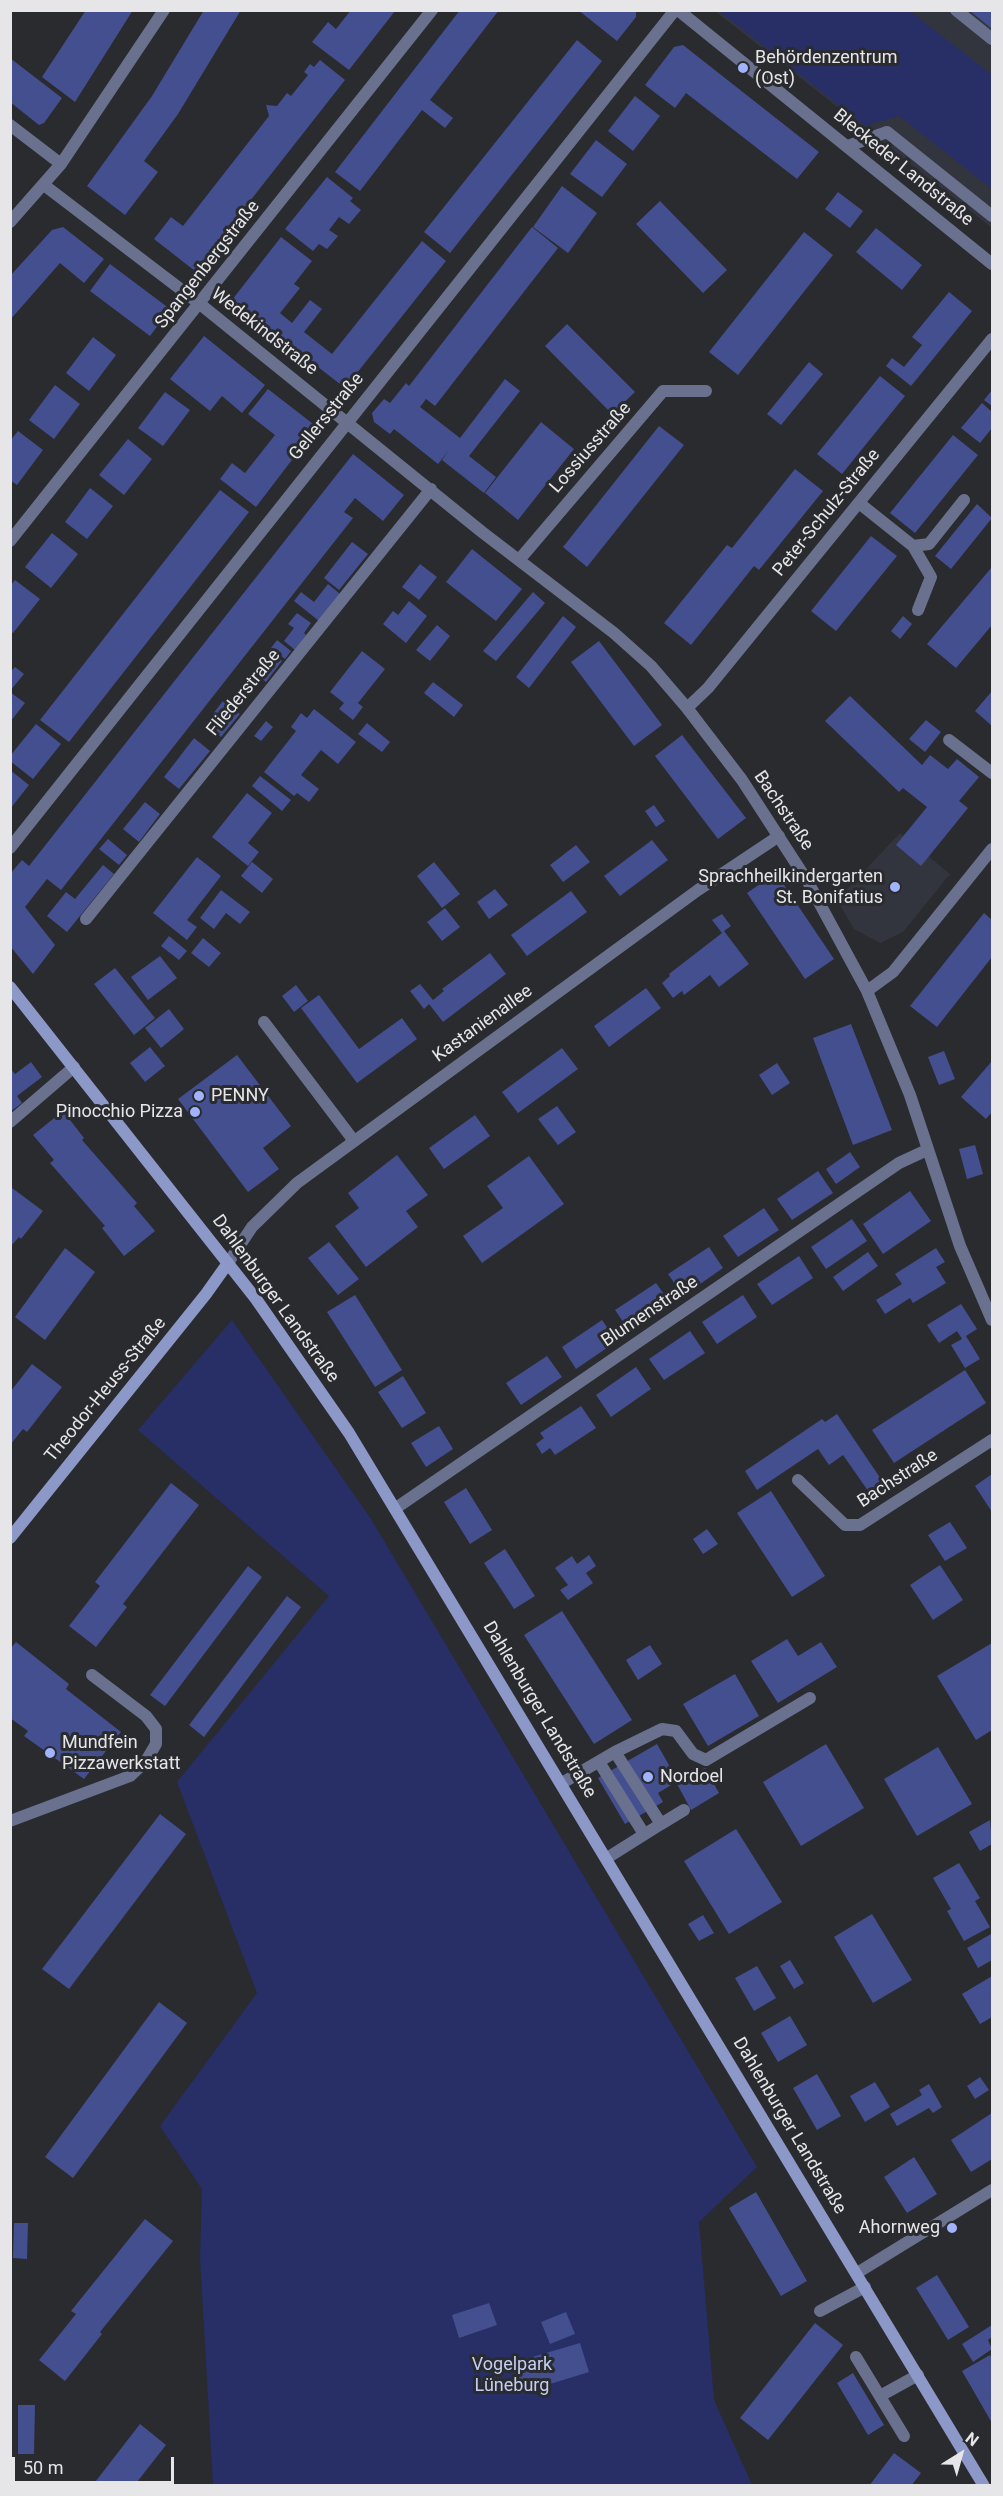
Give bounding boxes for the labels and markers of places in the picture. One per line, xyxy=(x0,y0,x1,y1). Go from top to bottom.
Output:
place label: Behördenzentrum (Ost) xyxy=(755,47,897,90)
marker: Behördenzentrum (Ost) xyxy=(736,61,750,75)
place label: Sprachheilkindergarten St. Bonifatius xyxy=(698,866,883,908)
marker: Sprachheilkindergarten St. Bonifatius xyxy=(888,880,902,894)
place label: PENNY xyxy=(211,1085,269,1107)
marker: PENNY xyxy=(192,1089,206,1103)
place label: Pinocchio Pizza xyxy=(56,1101,183,1123)
marker: Pinocchio Pizza xyxy=(188,1105,202,1119)
place label: Mundfein Pizzawerkstatt xyxy=(62,1732,180,1774)
marker: Mundfein Pizzawerkstatt xyxy=(43,1746,57,1760)
place label: Nordoel xyxy=(660,1766,723,1788)
marker: Nordoel xyxy=(641,1770,655,1784)
place label: Ahornweg xyxy=(859,2217,940,2239)
marker: Ahornweg xyxy=(945,2221,959,2235)

